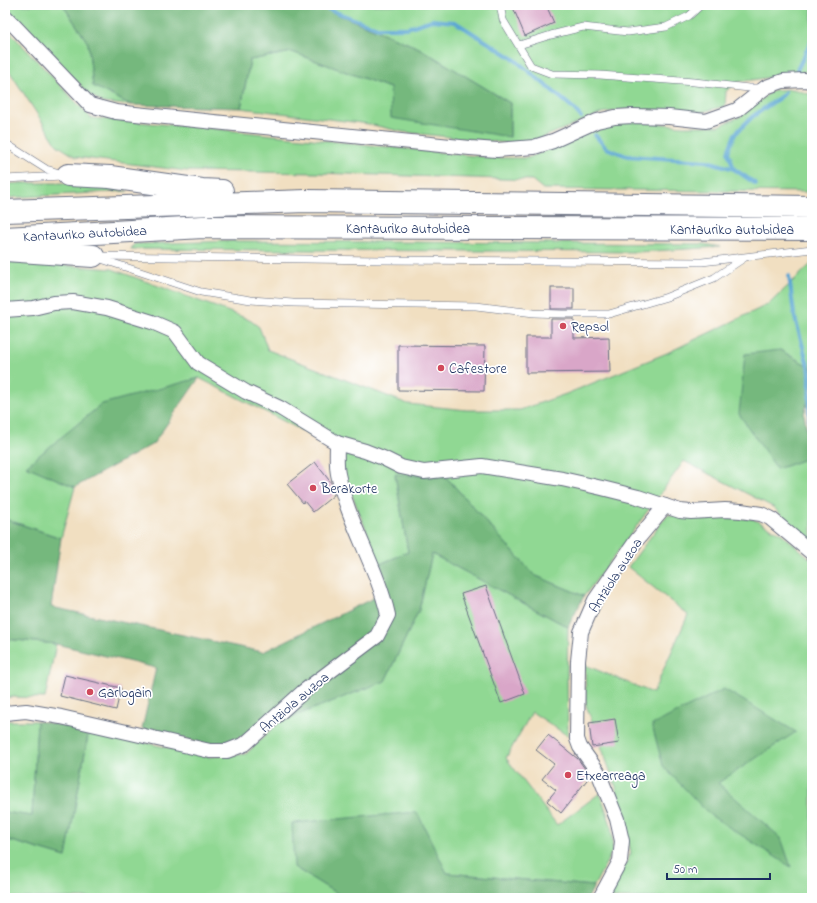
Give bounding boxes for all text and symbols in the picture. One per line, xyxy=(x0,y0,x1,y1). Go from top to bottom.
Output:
street label: Kantauriko autobidea xyxy=(346,219,470,240)
street label: Kantauriko autobidea xyxy=(670,220,794,241)
street label: Kantauriko autobidea xyxy=(23,221,148,248)
place label: Repsol xyxy=(571,317,609,338)
marker: Repsol xyxy=(558,321,568,331)
place label: Cafestore xyxy=(449,359,507,380)
marker: Cafestore xyxy=(436,363,446,373)
place label: Berakorte xyxy=(320,479,378,500)
marker: Berakorte xyxy=(308,483,318,493)
street label: Antziola auzoa xyxy=(584,534,648,617)
street label: Antziola auzoa xyxy=(256,668,334,739)
place label: Garlogain xyxy=(98,683,152,705)
marker: Garlogain xyxy=(85,687,95,697)
place label: Etxearreaga xyxy=(576,766,646,788)
marker: Etxearreaga xyxy=(563,770,573,780)
scale bar xyxy=(667,855,770,881)
text: 50 m xyxy=(673,861,697,879)

